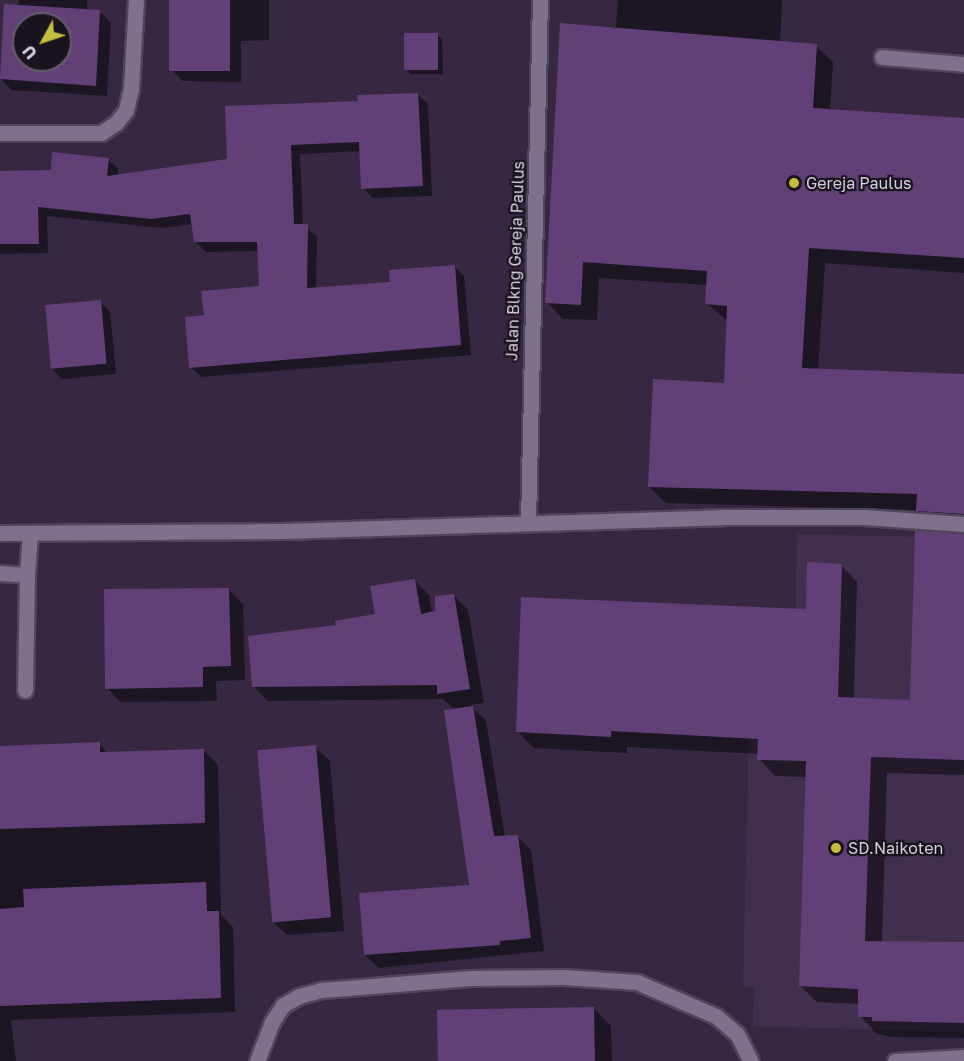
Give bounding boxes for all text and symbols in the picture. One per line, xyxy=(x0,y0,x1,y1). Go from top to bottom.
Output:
north arrow xyxy=(12,12,72,72)
text: U xyxy=(18,41,41,63)
street label: Jalan Blkng Gereja Paulus xyxy=(502,161,528,361)
place label: Gereja Paulus xyxy=(806,173,912,193)
marker: Gereja Paulus xyxy=(787,176,801,190)
place label: SD.Naikoten xyxy=(848,838,943,858)
marker: SD.Naikoten xyxy=(829,841,843,855)

